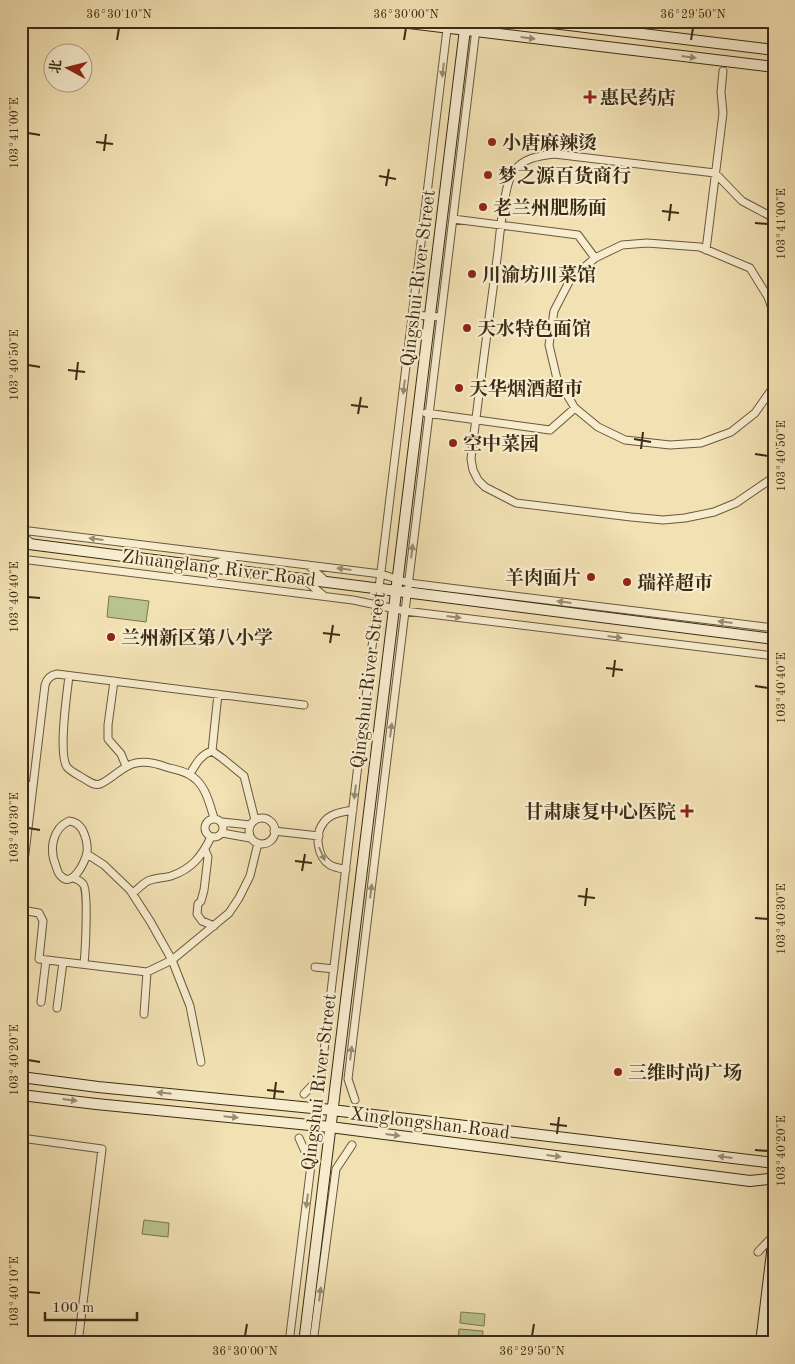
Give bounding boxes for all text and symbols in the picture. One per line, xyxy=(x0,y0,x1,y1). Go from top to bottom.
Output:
text: 36°29'50"N xyxy=(660,8,726,21)
text: 36°30'10"N xyxy=(86,9,152,21)
text: 36°30'00"N xyxy=(373,9,439,21)
one-way arrow xyxy=(520,34,536,42)
north arrow xyxy=(42,42,92,92)
one-way arrow xyxy=(681,53,697,61)
text: 北 xyxy=(47,59,64,74)
one-way arrow xyxy=(439,62,447,78)
place label: 惠民药店 xyxy=(600,87,676,109)
marker: 惠民药店 xyxy=(584,91,596,103)
text: 103°41'00"E xyxy=(9,97,21,169)
place label: 小唐麻辣烫 xyxy=(502,132,597,154)
marker: 小唐麻辣烫 xyxy=(486,136,498,148)
place label: 梦之源百货商行 xyxy=(498,165,631,187)
marker: 梦之源百货商行 xyxy=(482,169,494,181)
text: 103°41'00"E xyxy=(776,188,788,260)
street label: Qingshui River Street xyxy=(399,189,440,368)
place label: 老兰州肥肠面 xyxy=(493,197,607,219)
marker: 老兰州肥肠面 xyxy=(477,201,489,213)
place label: 川渝坊川菜馆 xyxy=(482,264,596,286)
marker: 川渝坊川菜馆 xyxy=(466,268,478,280)
place label: 天水特色面馆 xyxy=(477,318,591,340)
marker: 天水特色面馆 xyxy=(461,322,473,334)
text: 103°40'50"E xyxy=(8,329,21,401)
place label: 天华烟酒超市 xyxy=(469,378,583,400)
one-way arrow xyxy=(400,380,408,396)
marker: 天华烟酒超市 xyxy=(453,382,465,394)
text: 103°40'50"E xyxy=(775,420,788,492)
place label: 空中菜园 xyxy=(463,433,539,455)
marker: 空中菜园 xyxy=(447,437,459,449)
one-way arrow xyxy=(88,535,104,543)
one-way arrow xyxy=(409,543,417,559)
street label: Zhuanglang River Road xyxy=(121,548,317,591)
text: 103°40'40"E xyxy=(9,561,21,633)
one-way arrow xyxy=(336,565,352,573)
place label: 羊肉面片 xyxy=(505,567,581,589)
marker: 羊肉面片 xyxy=(585,571,597,583)
place label: 瑞祥超市 xyxy=(637,572,713,594)
marker: 瑞祥超市 xyxy=(621,576,633,588)
street label: Qingshui River Street xyxy=(349,591,390,770)
one-way arrow xyxy=(556,598,572,606)
one-way arrow xyxy=(446,613,462,621)
one-way arrow xyxy=(717,618,733,626)
place label: 兰州新区第八小学 xyxy=(121,627,273,649)
marker: 兰州新区第八小学 xyxy=(105,631,117,643)
one-way arrow xyxy=(607,633,623,641)
text: 103°40'40"E xyxy=(776,652,788,724)
one-way arrow xyxy=(387,722,395,738)
one-way arrow xyxy=(351,784,359,800)
text: 103°40'30"E xyxy=(9,792,21,864)
place label: 甘肃康复中心医院 xyxy=(524,801,676,823)
marker: 甘肃康复中心医院 xyxy=(680,804,694,818)
one-way arrow xyxy=(318,846,327,861)
one-way arrow xyxy=(367,883,375,899)
text: 103°40'30"E xyxy=(776,883,788,955)
street label: Qingshui River Street xyxy=(300,993,341,1172)
text: 103°40'20"E xyxy=(9,1024,21,1096)
one-way arrow xyxy=(347,1044,355,1060)
place label: 三维时尚广场 xyxy=(628,1062,742,1084)
marker: 三维时尚广场 xyxy=(612,1066,624,1078)
one-way arrow xyxy=(156,1089,172,1097)
one-way arrow xyxy=(62,1097,78,1105)
street label: Xinglongshan Road xyxy=(349,1105,511,1144)
one-way arrow xyxy=(224,1113,240,1121)
text: 103°40'20"E xyxy=(776,1115,788,1187)
one-way arrow xyxy=(385,1131,401,1139)
one-way arrow xyxy=(546,1152,562,1160)
one-way arrow xyxy=(717,1153,733,1161)
one-way arrow xyxy=(303,1194,311,1210)
text: 103°40'10"E xyxy=(9,1256,21,1328)
one-way arrow xyxy=(316,1286,324,1302)
scale bar xyxy=(45,1289,138,1321)
text: 100 m xyxy=(52,1301,94,1316)
text: 36°29'50"N xyxy=(499,1345,565,1358)
text: 36°30'00"N xyxy=(212,1346,278,1358)

